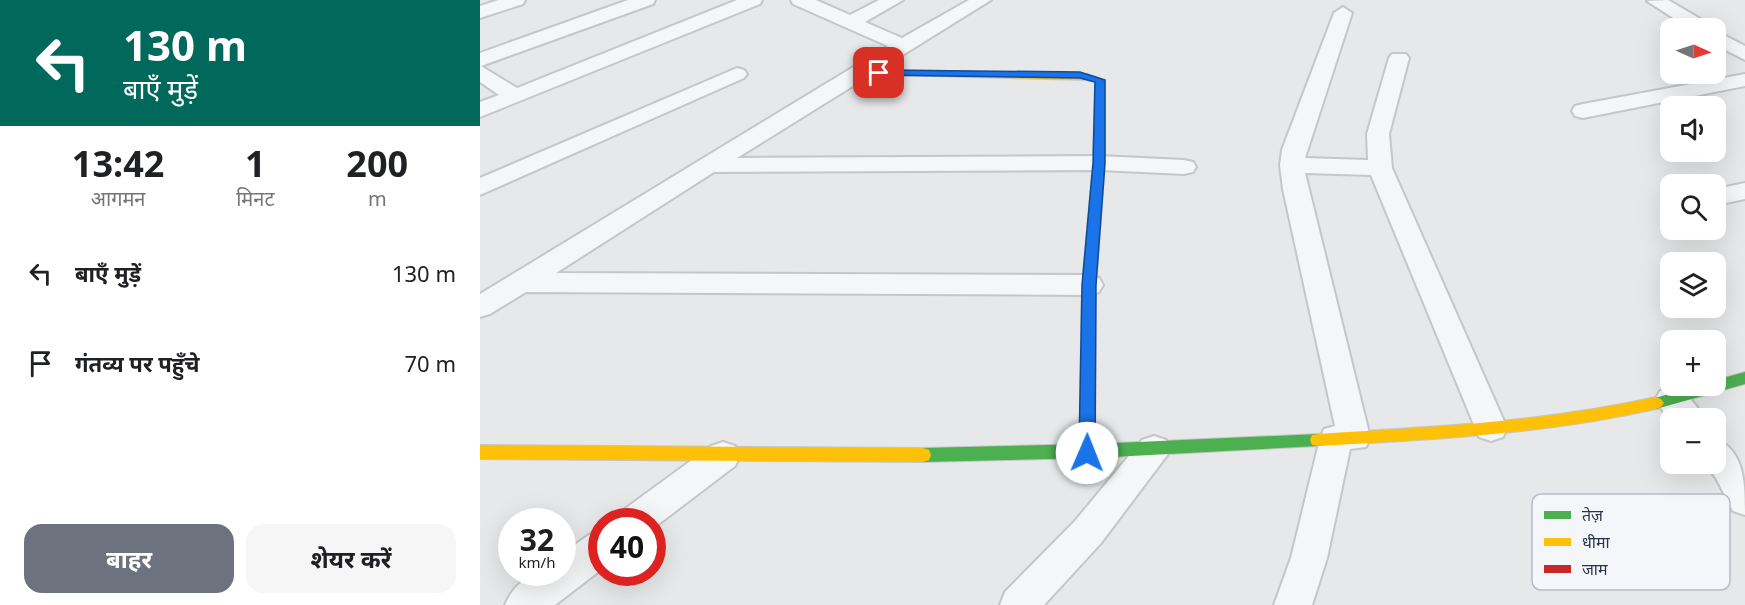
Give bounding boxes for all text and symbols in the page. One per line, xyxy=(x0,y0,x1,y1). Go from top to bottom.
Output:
text: 130 m xyxy=(123,16,247,73)
north arrow xyxy=(1660,18,1726,84)
map controls xyxy=(1660,18,1726,474)
icon: left xyxy=(24,24,102,102)
pin xyxy=(853,47,904,98)
icon: arrive xyxy=(862,56,895,89)
text: बाएँ मुड़ें xyxy=(123,70,198,107)
button: sound xyxy=(1660,96,1726,162)
text: 13:42 xyxy=(72,139,164,188)
text: 1 xyxy=(245,139,266,188)
text: 200 xyxy=(346,139,408,188)
button: search xyxy=(1660,174,1726,240)
text: आगमन xyxy=(91,185,145,212)
text: मिनट xyxy=(236,185,275,212)
text: m xyxy=(368,185,387,212)
button: layers xyxy=(1660,252,1726,318)
icon: left xyxy=(24,257,57,290)
text: बाएँ मुड़ें xyxy=(75,258,141,288)
text: 130 m xyxy=(392,258,456,288)
button: + xyxy=(1660,330,1726,396)
icon: arrive xyxy=(24,347,57,380)
text: गंतव्य पर पहुँचे xyxy=(75,348,200,378)
text: 70 m xyxy=(405,348,456,378)
button: − xyxy=(1660,408,1726,474)
position arrow xyxy=(1055,421,1119,485)
legend xyxy=(1532,494,1730,590)
text: तेज़ xyxy=(1582,504,1604,526)
speed limit sign: 40 xyxy=(588,508,666,586)
text: 32 xyxy=(520,519,554,560)
button: बाहर xyxy=(24,524,234,593)
button: शेयर करें xyxy=(246,524,456,593)
text: धीमा xyxy=(1582,531,1611,553)
text: km/h xyxy=(519,552,555,572)
text: जाम xyxy=(1582,558,1608,580)

